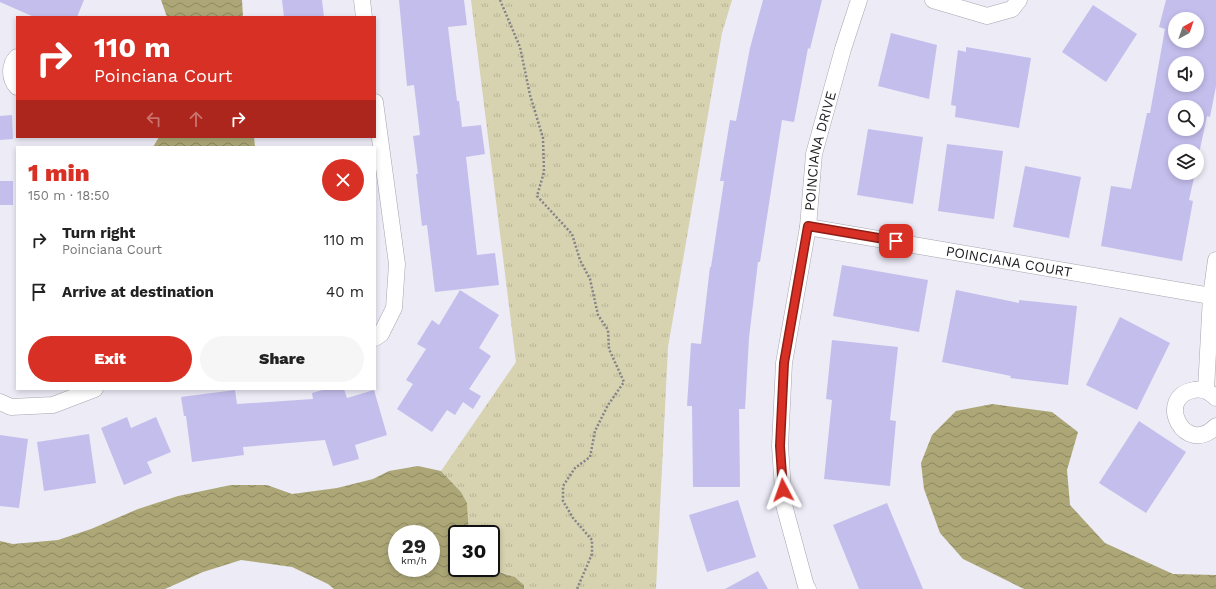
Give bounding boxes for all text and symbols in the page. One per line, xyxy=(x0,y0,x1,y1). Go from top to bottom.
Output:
north arrow xyxy=(1168,12,1204,48)
map controls xyxy=(1168,12,1204,180)
text: 110 m xyxy=(94,31,171,64)
icon: right xyxy=(28,32,80,84)
button: sound xyxy=(1168,56,1204,92)
text: Poinciana Court xyxy=(94,65,232,86)
street label: POINCIANA DRIVE xyxy=(801,89,839,211)
button: search xyxy=(1168,100,1204,136)
icon: left xyxy=(143,108,165,130)
icon: ahead xyxy=(185,108,207,130)
icon: right xyxy=(227,108,249,130)
button: layers xyxy=(1168,144,1204,180)
text: 1 min xyxy=(28,159,90,187)
button: close xyxy=(322,159,364,201)
text: 150 m · 18:50 xyxy=(28,188,110,203)
text: Turn right xyxy=(62,224,135,242)
pin xyxy=(879,224,913,258)
icon: right xyxy=(28,229,50,251)
icon: arrive xyxy=(885,230,907,252)
text: 110 m xyxy=(324,231,364,249)
text: Poinciana Court xyxy=(62,242,162,257)
street label: POINCIANA COURT xyxy=(945,243,1074,280)
icon: arrive xyxy=(28,281,50,303)
text: Arrive at destination xyxy=(62,283,214,301)
text: 40 m xyxy=(326,283,364,301)
button: Exit xyxy=(28,336,192,382)
button: Share xyxy=(200,336,364,382)
position arrow xyxy=(762,469,804,511)
speed limit sign: 30 xyxy=(448,525,500,577)
text: 29 xyxy=(402,534,426,558)
text: km/h xyxy=(401,555,427,566)

